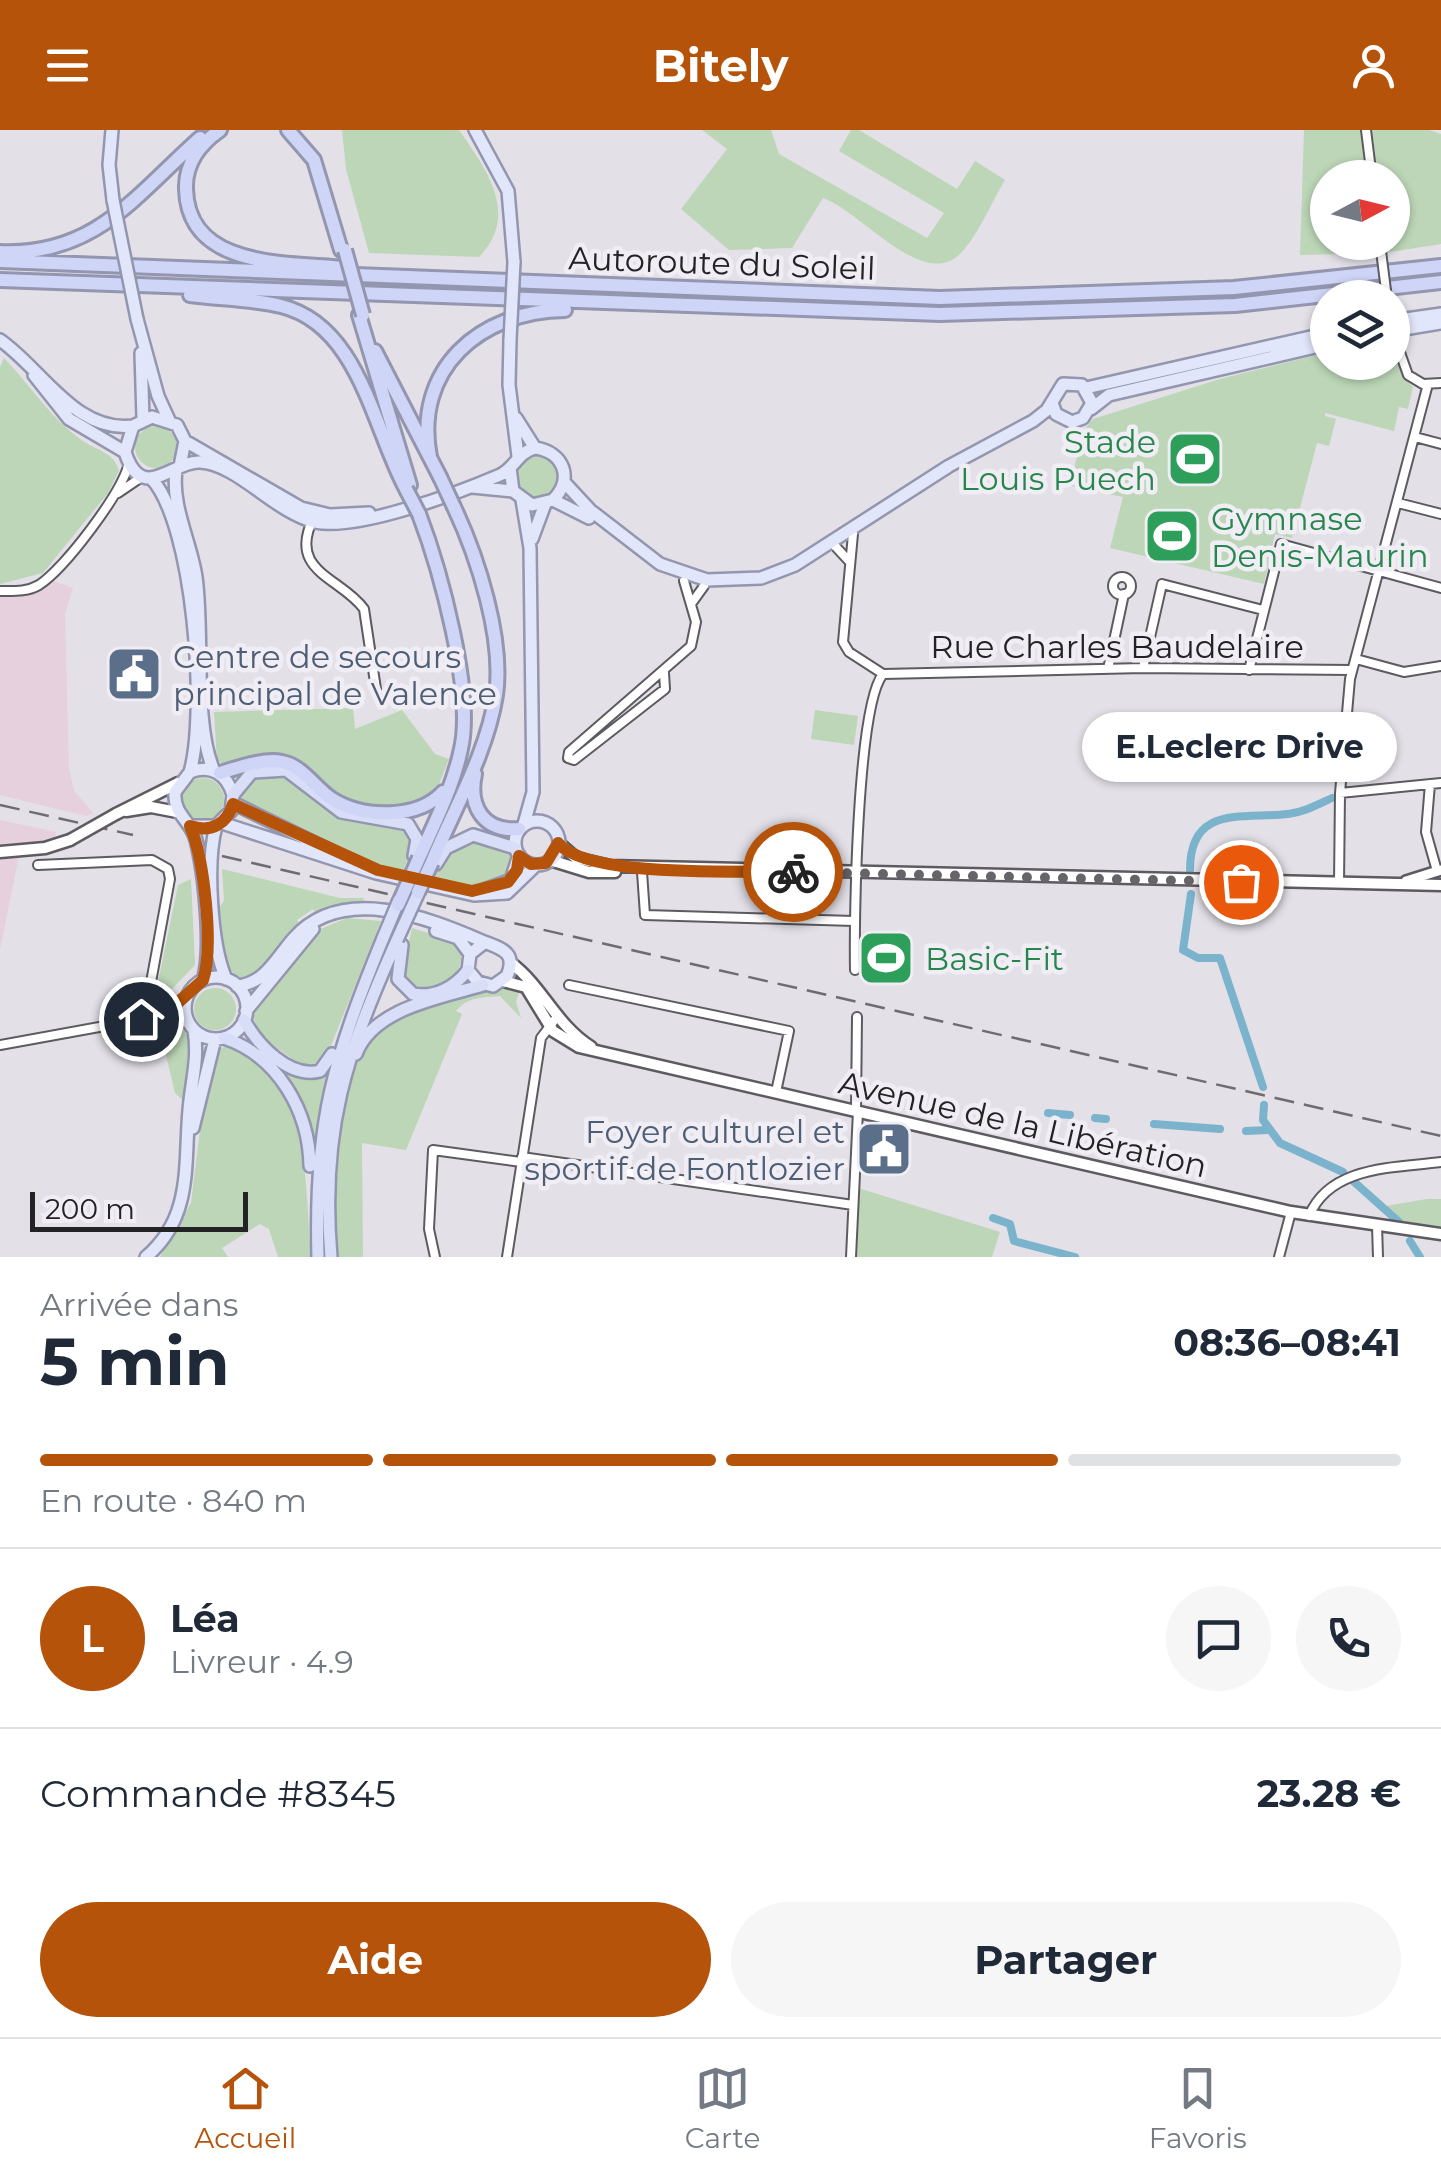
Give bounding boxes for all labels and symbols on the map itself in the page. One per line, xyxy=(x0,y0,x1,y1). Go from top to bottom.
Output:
north arrow xyxy=(1310,160,1410,260)
street label: Autoroute du Soleil xyxy=(568,238,876,288)
place label: Stade Louis Puech xyxy=(960,422,1156,498)
sports icon: Stade Louis Puech xyxy=(1165,429,1225,489)
place label: Gymnase Denis-Maurin xyxy=(1211,499,1429,575)
sports icon: Gymnase Denis-Maurin xyxy=(1142,506,1202,566)
street label: Rue Charles Baudelaire xyxy=(930,627,1304,666)
place label: Centre de secours principal de Valence xyxy=(173,637,497,713)
public building icon: Centre de secours principal de Valence xyxy=(104,644,164,704)
callout: E.Leclerc Drive xyxy=(1084,712,1398,782)
courier xyxy=(743,822,843,922)
pin xyxy=(1199,840,1284,925)
sports icon: Basic-Fit xyxy=(856,928,916,988)
place label: Basic-Fit xyxy=(925,939,1064,978)
pin xyxy=(99,977,184,1062)
street label: Avenue de la Libération xyxy=(835,1063,1211,1185)
place label: Foyer culturel et sportif de Fontlozier xyxy=(524,1112,845,1188)
public building icon: Foyer culturel et sportif de Fontlozier xyxy=(854,1119,914,1179)
scale bar xyxy=(30,1187,248,1232)

